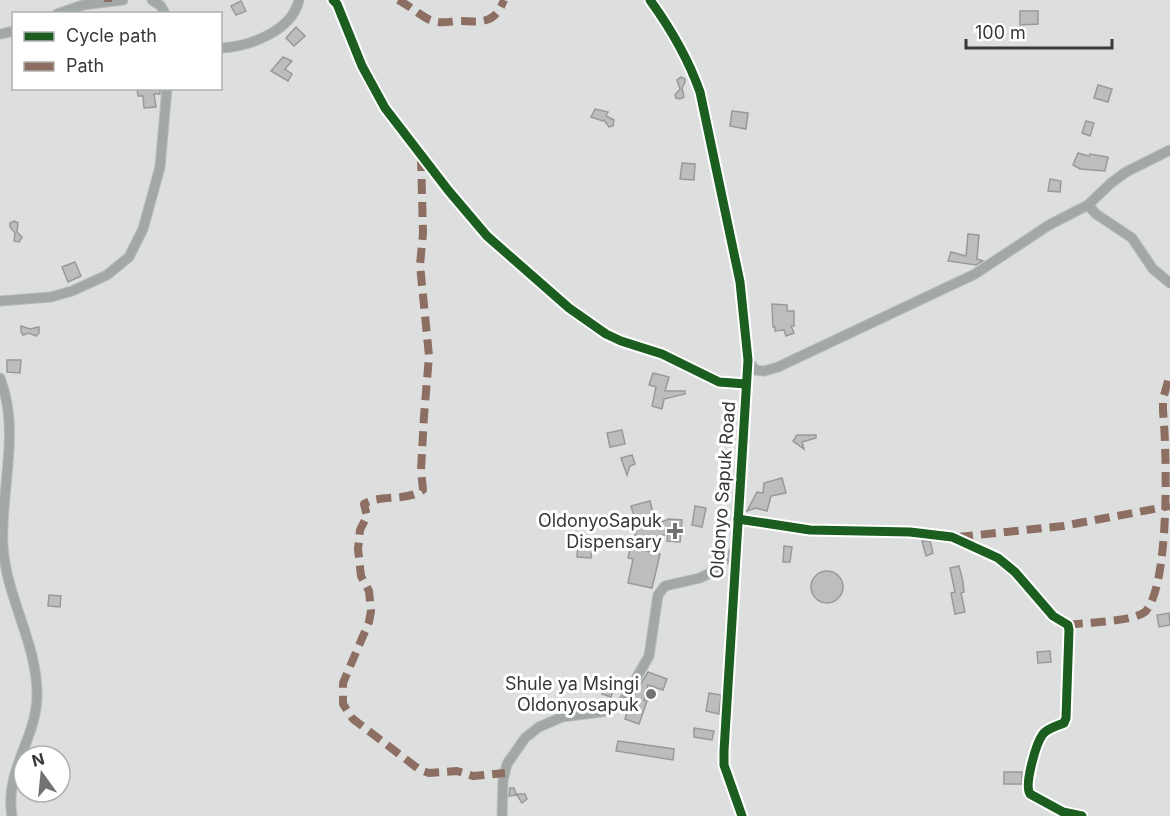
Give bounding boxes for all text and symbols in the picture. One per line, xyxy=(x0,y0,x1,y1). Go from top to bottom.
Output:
legend xyxy=(12,12,222,90)
scale bar xyxy=(966,12,1112,50)
text: 100 m xyxy=(975,22,1026,43)
text: Cycle path xyxy=(66,25,157,46)
text: Path xyxy=(66,55,104,76)
street label: Oldonyo Sapuk Road xyxy=(706,401,739,579)
place label: OldonyoSapuk Dispensary xyxy=(538,510,662,552)
marker: OldonyoSapuk Dispensary xyxy=(666,522,684,540)
place label: Shule ya Msingi Oldonyosapuk xyxy=(505,673,639,715)
marker: Shule ya Msingi Oldonyosapuk xyxy=(644,687,658,701)
north arrow xyxy=(12,744,72,804)
text: N xyxy=(30,748,47,771)

